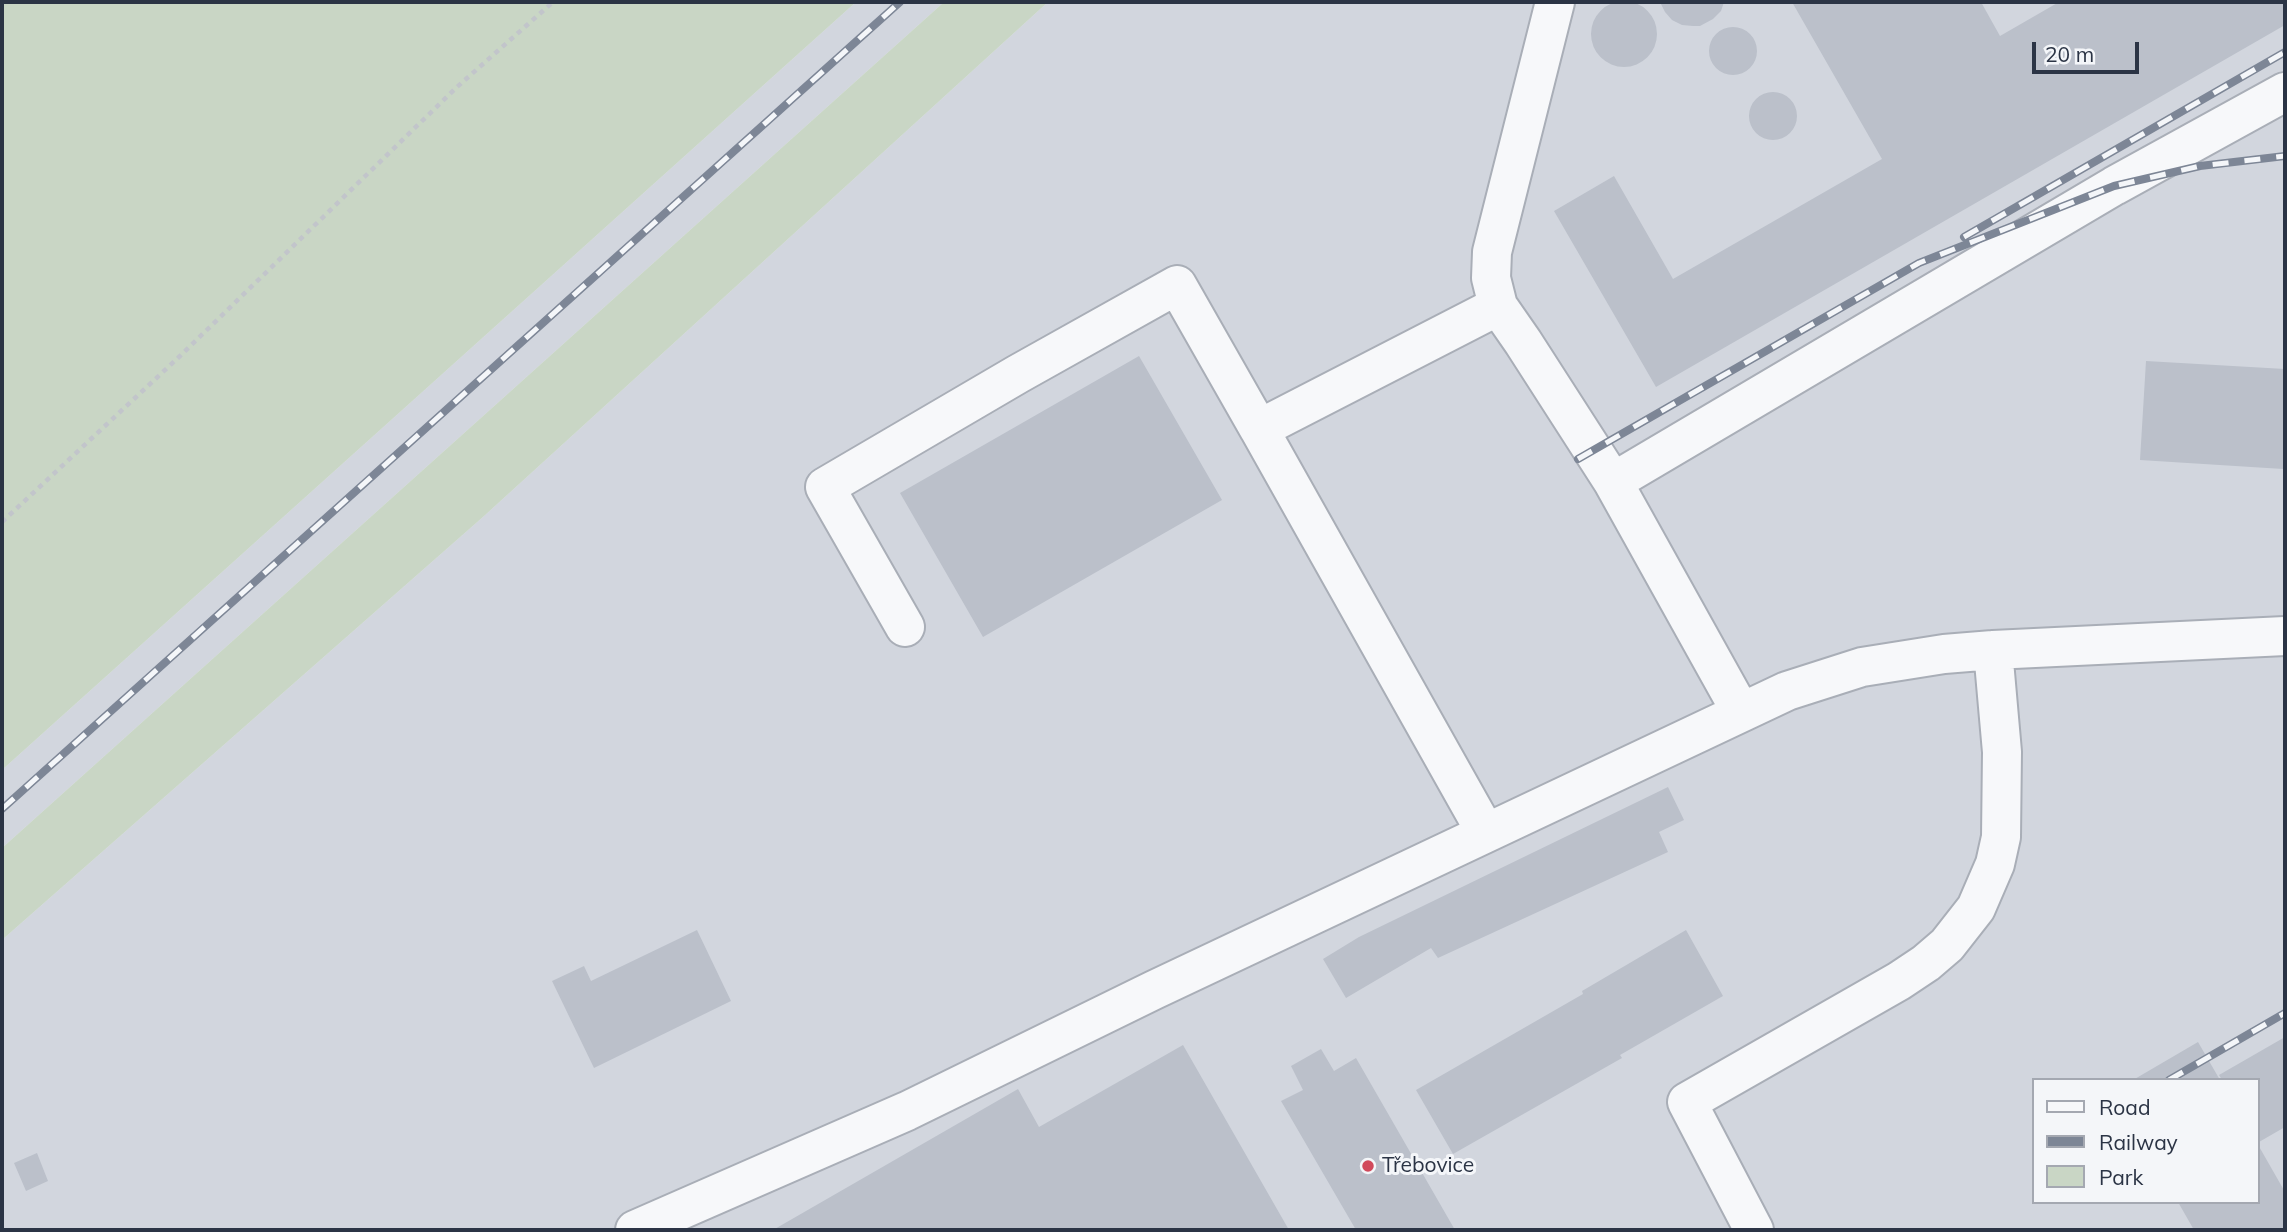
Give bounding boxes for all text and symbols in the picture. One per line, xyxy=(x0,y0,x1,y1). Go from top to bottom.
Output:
scale bar xyxy=(2035,28,2142,72)
text: 20 m xyxy=(2045,41,2094,67)
legend xyxy=(2032,1078,2259,1204)
text: Road xyxy=(2099,1094,2150,1120)
text: Railway xyxy=(2099,1129,2178,1155)
place label: Třebovice xyxy=(1382,1153,1474,1179)
marker: Třebovice xyxy=(1360,1158,1376,1174)
text: Park xyxy=(2099,1164,2143,1190)

